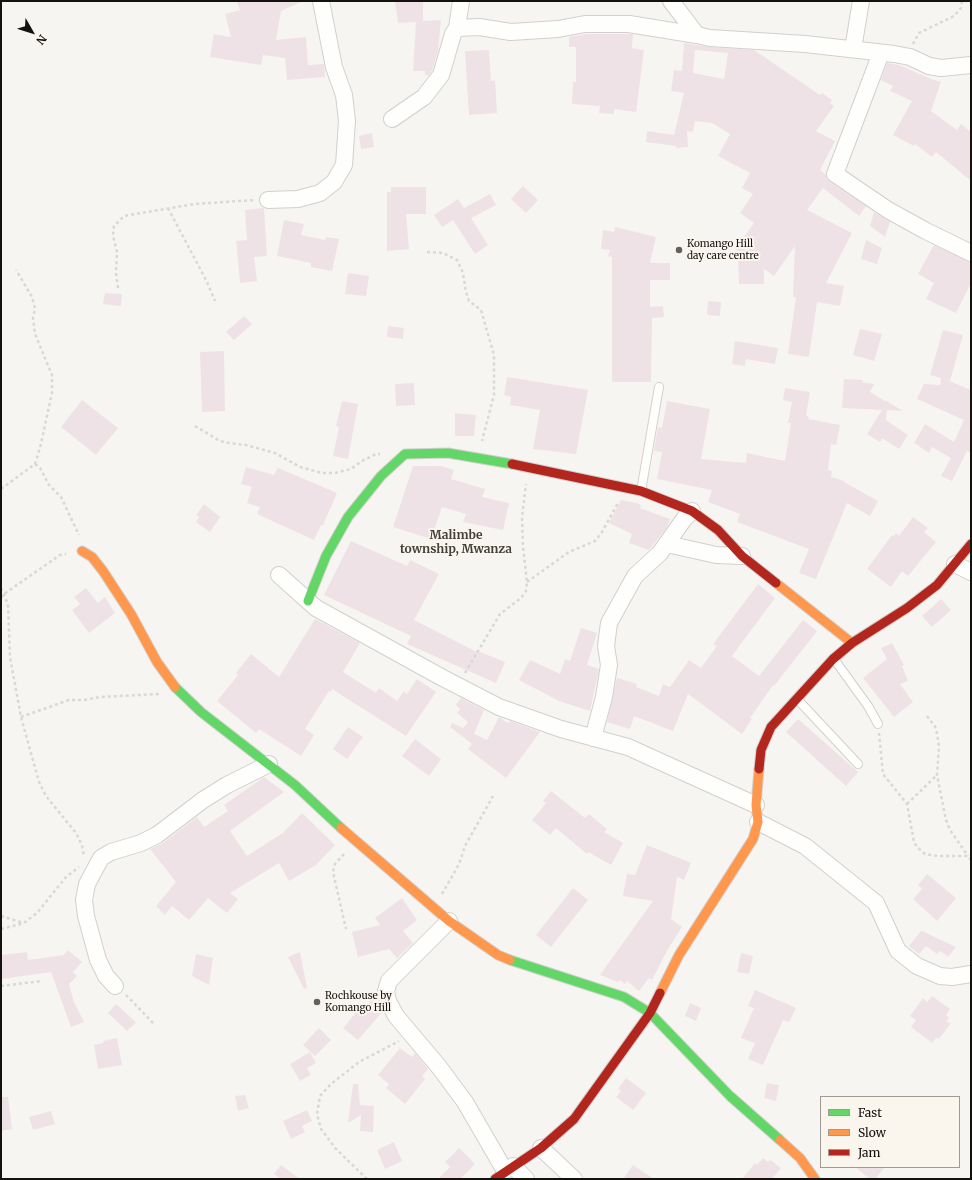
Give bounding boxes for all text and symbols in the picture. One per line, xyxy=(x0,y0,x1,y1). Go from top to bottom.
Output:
north arrow xyxy=(12,12,52,52)
text: N xyxy=(33,32,50,47)
place label: Komango Hill day care centre xyxy=(687,238,759,262)
marker: Komango Hill day care centre xyxy=(674,245,684,255)
district label: Malimbe township, Mwanza xyxy=(400,529,512,557)
place label: Rochkouse by Komango Hill xyxy=(325,990,392,1014)
marker: Rochkouse by Komango Hill xyxy=(312,997,322,1007)
legend xyxy=(820,1096,960,1168)
text: Fast xyxy=(858,1105,882,1120)
text: Slow xyxy=(858,1125,886,1140)
text: Jam xyxy=(858,1145,880,1160)

